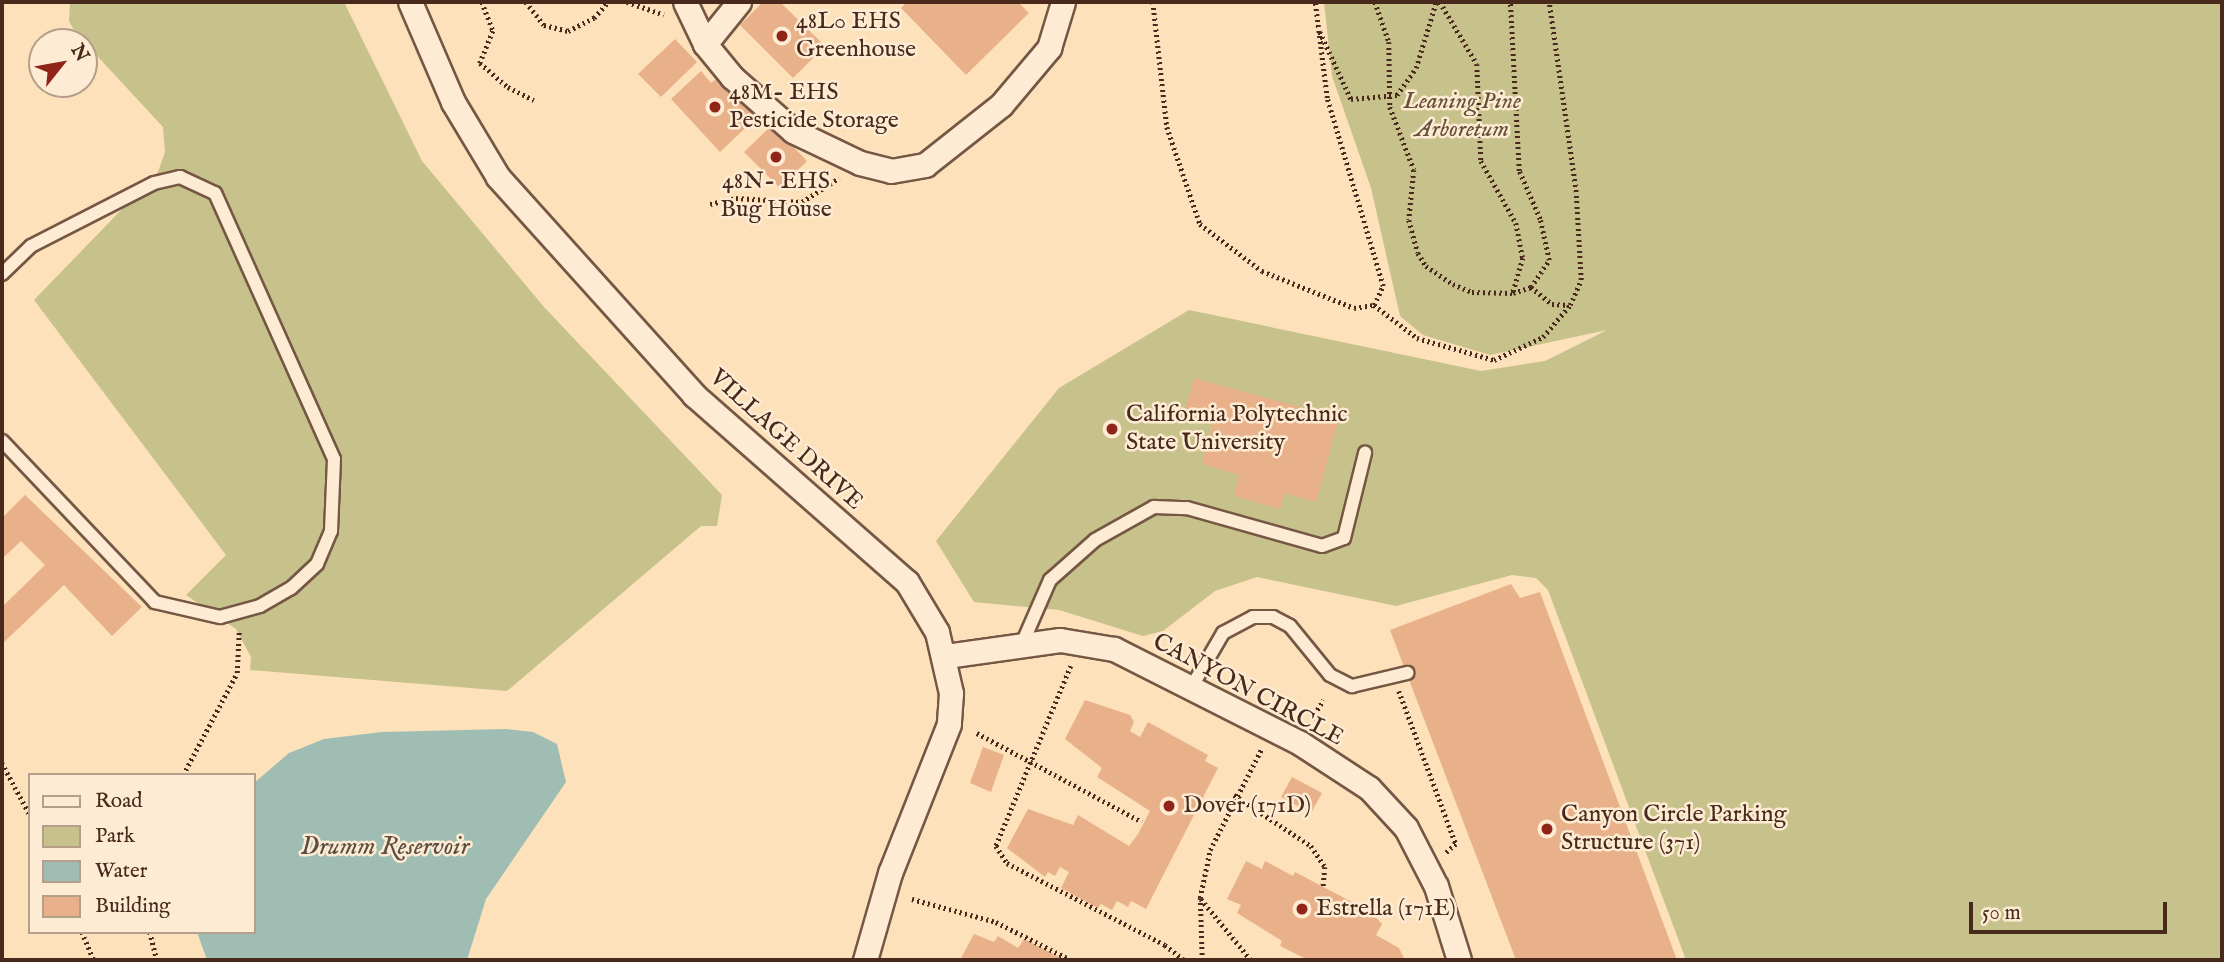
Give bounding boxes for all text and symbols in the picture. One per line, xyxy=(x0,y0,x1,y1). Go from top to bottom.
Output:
place label: 48L0 EHS Greenhouse xyxy=(796,8,916,64)
north arrow xyxy=(28,28,98,98)
marker: 48L0 EHS Greenhouse xyxy=(774,28,790,44)
text: N xyxy=(65,40,94,66)
place label: 48M- EHS Pesticide Storage xyxy=(729,79,899,135)
park label: Leaning Pine Arboretum xyxy=(1403,88,1521,144)
marker: 48M- EHS Pesticide Storage xyxy=(707,99,723,115)
marker: 48N- EHS Bug House xyxy=(768,149,784,165)
place label: 48N- EHS Bug House xyxy=(720,168,832,224)
street label: VILLAGE DRIVE xyxy=(703,363,869,517)
place label: California Polytechnic State University xyxy=(1126,401,1348,457)
marker: California Polytechnic State University xyxy=(1104,421,1120,437)
street label: CANYON CIRCLE xyxy=(1148,628,1348,752)
legend xyxy=(28,773,256,934)
text: Road xyxy=(95,788,142,815)
place label: Dover (171D) xyxy=(1183,792,1311,820)
marker: Dover (171D) xyxy=(1161,798,1177,814)
place label: Canyon Circle Parking Structure (371) xyxy=(1561,801,1787,857)
marker: Canyon Circle Parking Structure (371) xyxy=(1539,821,1555,837)
text: Park xyxy=(95,823,135,850)
water label: Drumm Reservoir xyxy=(301,831,469,863)
text: Water xyxy=(95,858,147,885)
scale bar xyxy=(1972,888,2170,932)
text: Building xyxy=(95,893,170,920)
place label: Estrella (171E) xyxy=(1316,895,1456,923)
text: 50 m xyxy=(1982,900,2021,927)
marker: Estrella (171E) xyxy=(1294,901,1310,917)

